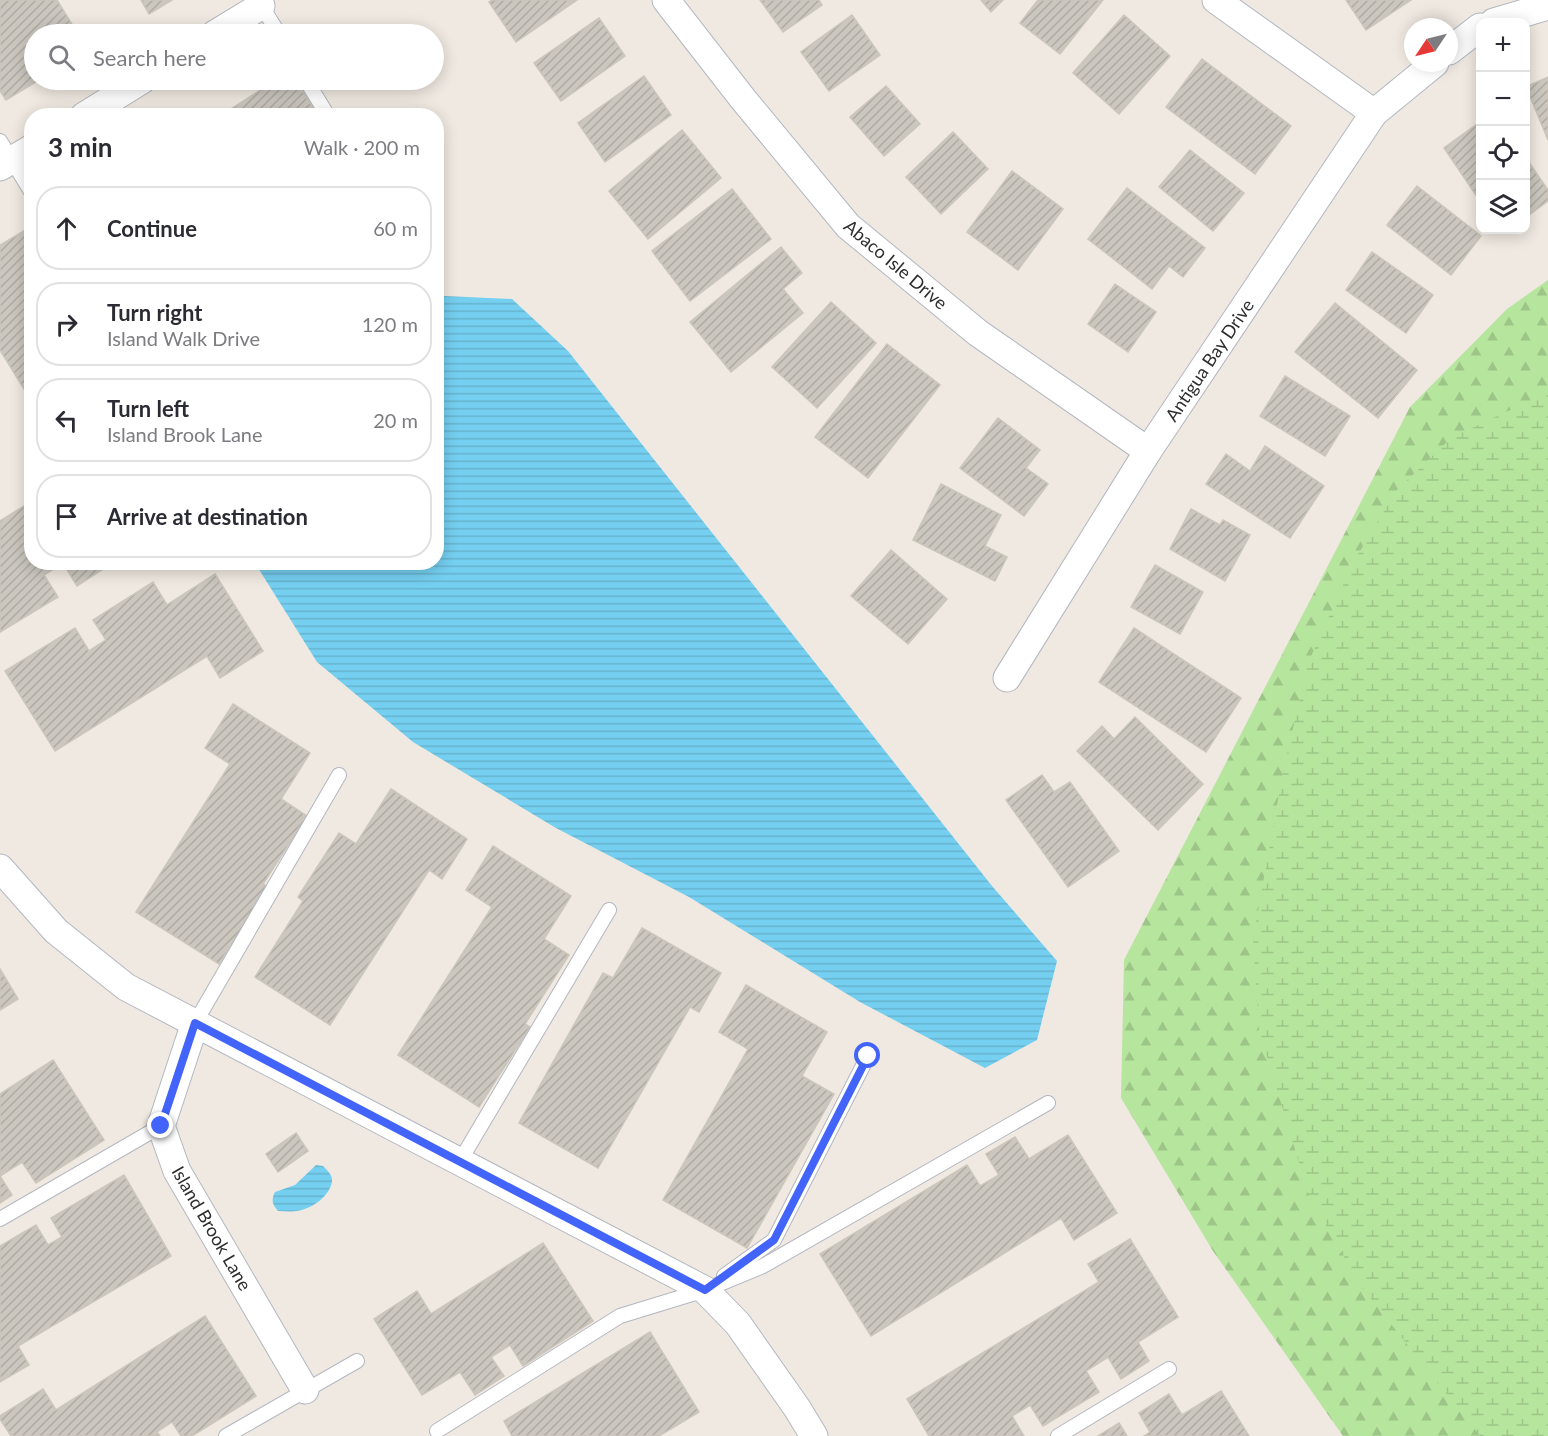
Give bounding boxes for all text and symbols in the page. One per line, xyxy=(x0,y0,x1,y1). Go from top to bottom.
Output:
north arrow xyxy=(1404,18,1458,72)
map controls xyxy=(1476,18,1530,234)
button: + xyxy=(1476,18,1530,72)
search box xyxy=(24,24,444,90)
icon: search xyxy=(45,41,78,74)
text: Search here xyxy=(93,44,206,71)
button: − xyxy=(1476,72,1530,126)
button: locate xyxy=(1476,126,1530,180)
text: 3 min xyxy=(48,131,112,163)
text: Walk · 200 m xyxy=(304,135,420,159)
button: layers xyxy=(1476,180,1530,234)
icon: ahead xyxy=(50,212,83,245)
street label: Abaco Isle Drive xyxy=(840,214,952,314)
text: Continue xyxy=(107,215,197,242)
text: 60 m xyxy=(373,216,418,240)
street label: Antigua Bay Drive xyxy=(1160,295,1258,425)
text: Turn right xyxy=(107,299,202,326)
icon: right xyxy=(50,308,83,341)
text: 120 m xyxy=(362,312,418,336)
text: Island Walk Drive xyxy=(107,326,260,350)
text: Turn left xyxy=(107,395,189,422)
icon: left xyxy=(50,404,83,437)
text: 20 m xyxy=(373,408,418,432)
text: Island Brook Lane xyxy=(107,422,263,446)
icon: arrive xyxy=(50,500,83,533)
text: Arrive at destination xyxy=(107,503,308,530)
route start xyxy=(854,1042,880,1068)
route end xyxy=(147,1112,173,1138)
street label: Island Brook Lane xyxy=(167,1162,257,1294)

